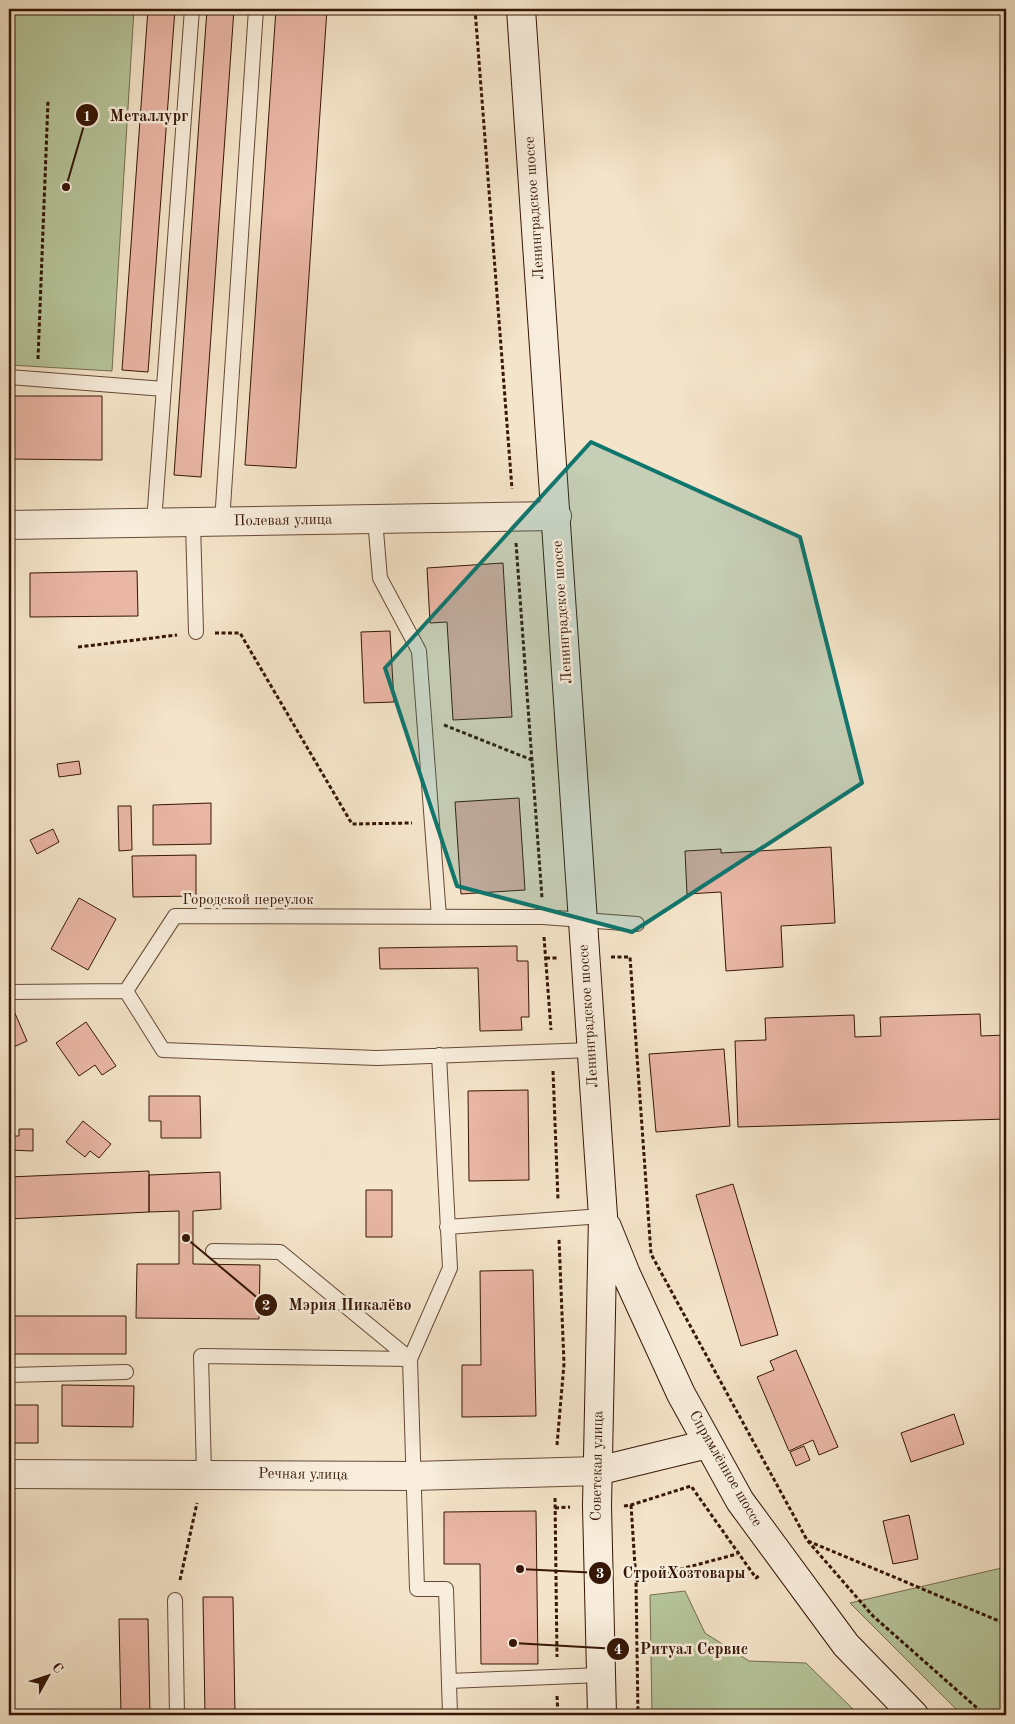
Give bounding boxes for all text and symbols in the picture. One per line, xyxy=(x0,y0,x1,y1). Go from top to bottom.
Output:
callout: Металлург xyxy=(75,100,198,131)
text: Металлург xyxy=(110,109,188,125)
text: 1 xyxy=(83,110,91,125)
street label: Ленинградское шоссе xyxy=(523,136,547,280)
street label: Полевая улица xyxy=(234,513,333,529)
street label: Ленинградское шоссе xyxy=(551,540,575,684)
street label: Городской переулок xyxy=(182,893,314,908)
street label: Ленинградское шоссе xyxy=(577,944,601,1088)
callout: Мэрия Пикалёво xyxy=(254,1289,422,1320)
text: Мэрия Пикалёво xyxy=(288,1298,412,1314)
text: 2 xyxy=(262,1299,270,1314)
street label: Спрямлённое шоссе xyxy=(686,1409,764,1529)
street label: Советская улица xyxy=(590,1410,606,1521)
street label: Речная улица xyxy=(258,1467,349,1483)
callout: СтройХозтовары xyxy=(588,1557,756,1588)
text: СтройХозтовары xyxy=(623,1566,745,1582)
text: 3 xyxy=(596,1567,604,1582)
callout: Ритуал Сервис xyxy=(605,1633,758,1664)
text: Ритуал Сервис xyxy=(640,1642,748,1658)
text: 4 xyxy=(614,1643,622,1658)
north arrow xyxy=(22,1652,72,1702)
text: С xyxy=(49,1660,66,1676)

